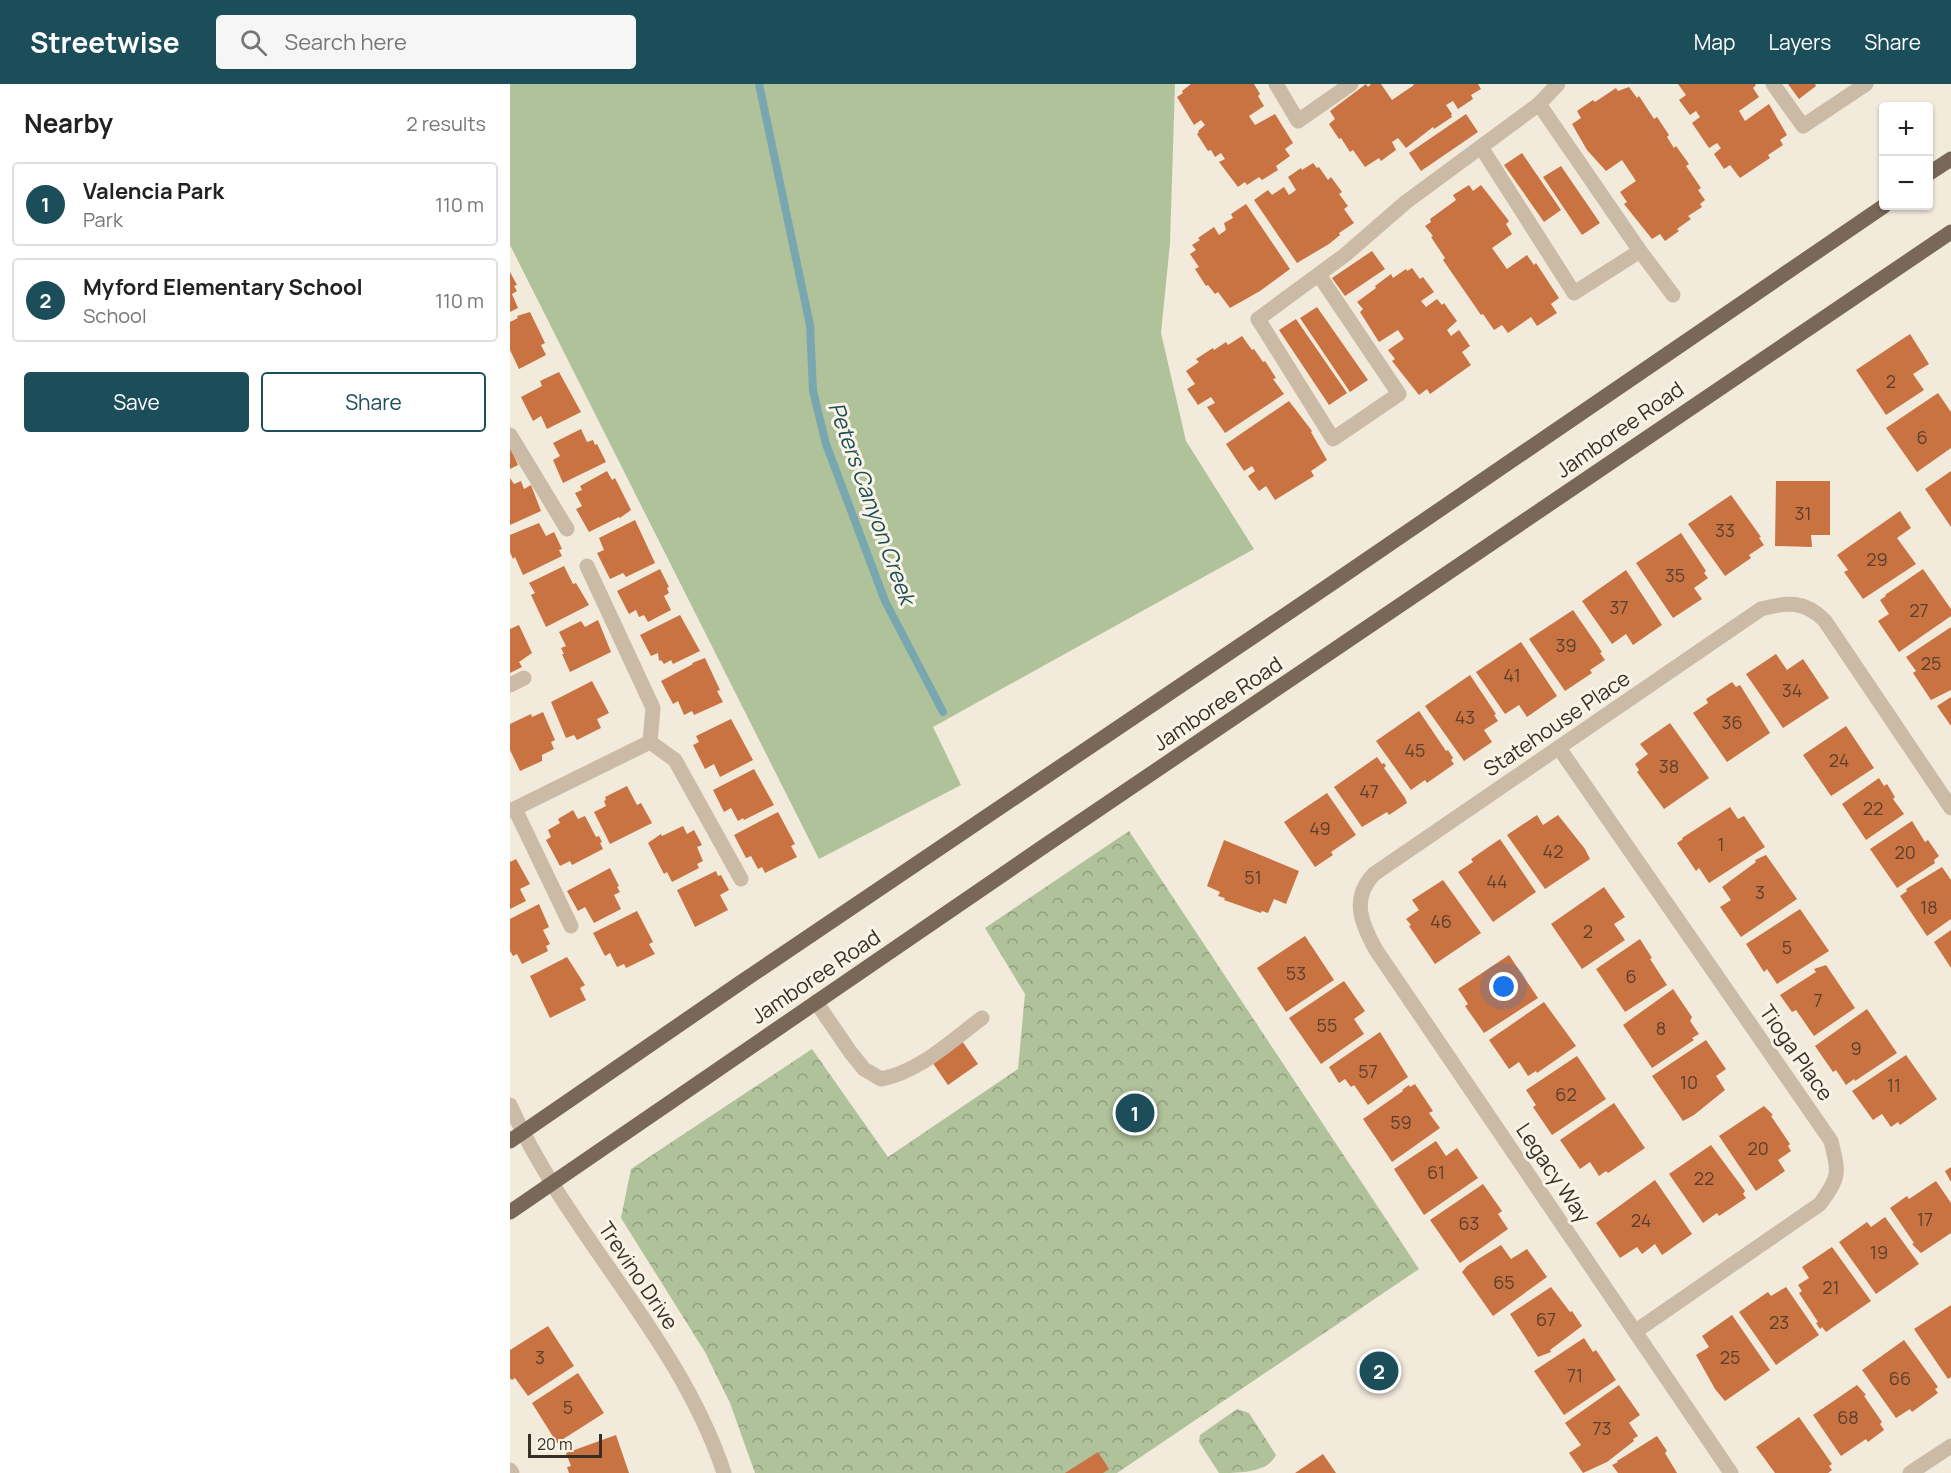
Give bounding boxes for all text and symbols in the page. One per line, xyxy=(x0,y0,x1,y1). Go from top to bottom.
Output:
search box xyxy=(216,15,636,69)
text: Streetwise xyxy=(30,23,180,61)
icon: search xyxy=(237,26,270,59)
text: Search here xyxy=(285,27,407,57)
text: Map xyxy=(1694,28,1735,56)
text: Layers xyxy=(1768,28,1831,56)
text: Share xyxy=(1864,28,1921,56)
map controls xyxy=(1879,102,1933,210)
button: + xyxy=(1879,102,1933,156)
text: Nearby xyxy=(24,105,113,141)
text: 2 results xyxy=(406,110,486,137)
button: − xyxy=(1879,156,1933,210)
text: Valencia Park xyxy=(83,176,224,206)
text: 1 xyxy=(41,191,50,218)
text: 110 m xyxy=(435,191,484,218)
text: Park xyxy=(83,206,123,233)
text: Myford Elementary School xyxy=(83,272,363,302)
text: 2 xyxy=(40,287,51,314)
text: 110 m xyxy=(435,287,484,314)
text: School xyxy=(83,302,147,329)
house number: 2 xyxy=(1886,369,1896,393)
button: Save xyxy=(24,372,249,432)
button: Share xyxy=(261,372,486,432)
street label: Jamboree Road xyxy=(1550,375,1689,484)
water label: Peters Canyon Creek xyxy=(821,398,924,611)
house number: 6 xyxy=(1916,425,1928,449)
house number: 31 xyxy=(1795,501,1811,525)
house number: 33 xyxy=(1715,518,1735,542)
house number: 29 xyxy=(1866,547,1888,571)
house number: 35 xyxy=(1665,563,1685,587)
house number: 37 xyxy=(1610,595,1629,619)
house number: 27 xyxy=(1909,598,1929,622)
house number: 39 xyxy=(1555,633,1577,657)
street label: Jamboree Road xyxy=(1147,650,1287,757)
house number: 25 xyxy=(1921,651,1941,675)
house number: 41 xyxy=(1503,663,1521,687)
street label: Statehouse Place xyxy=(1478,664,1635,783)
house number: 34 xyxy=(1782,678,1802,702)
house number: 43 xyxy=(1455,705,1475,729)
house number: 36 xyxy=(1721,710,1743,734)
house number: 45 xyxy=(1404,738,1426,762)
house number: 24 xyxy=(1829,748,1849,772)
house number: 38 xyxy=(1659,754,1679,778)
house number: 47 xyxy=(1359,779,1379,803)
house number: 22 xyxy=(1863,796,1883,820)
house number: 49 xyxy=(1309,816,1331,840)
house number: 1 xyxy=(1717,832,1725,856)
house number: 42 xyxy=(1543,839,1563,863)
house number: 20 xyxy=(1894,840,1916,864)
house number: 51 xyxy=(1244,865,1262,889)
house number: 44 xyxy=(1486,869,1508,893)
house number: 3 xyxy=(1755,880,1765,904)
house number: 18 xyxy=(1920,895,1938,919)
house number: 46 xyxy=(1430,909,1452,933)
house number: 2 xyxy=(1583,919,1593,943)
street label: Jamboree Road xyxy=(745,923,885,1030)
house number: 5 xyxy=(1782,935,1792,959)
house number: 53 xyxy=(1286,961,1306,985)
house number: 6 xyxy=(1625,964,1637,988)
your location xyxy=(1489,972,1518,1001)
house number: 7 xyxy=(1813,988,1823,1012)
street label: Tioga Place xyxy=(1754,999,1840,1106)
house number: 55 xyxy=(1317,1013,1337,1037)
house number: 8 xyxy=(1656,1016,1666,1040)
house number: 9 xyxy=(1850,1036,1862,1060)
house number: 57 xyxy=(1358,1059,1378,1083)
house number: 10 xyxy=(1680,1070,1698,1094)
house number: 11 xyxy=(1887,1073,1901,1097)
house number: 62 xyxy=(1555,1082,1577,1106)
pin: 1 xyxy=(1116,1090,1154,1136)
house number: 59 xyxy=(1390,1110,1412,1134)
street label: Legacy Way xyxy=(1510,1117,1597,1228)
house number: 20 xyxy=(1747,1136,1769,1160)
house number: 61 xyxy=(1427,1160,1445,1184)
house number: 22 xyxy=(1694,1166,1714,1190)
house number: 17 xyxy=(1917,1207,1933,1231)
house number: 24 xyxy=(1631,1208,1651,1232)
house number: 63 xyxy=(1458,1211,1480,1235)
street label: Trevino Drive xyxy=(592,1216,685,1335)
house number: 19 xyxy=(1870,1240,1888,1264)
house number: 65 xyxy=(1493,1270,1515,1294)
house number: 21 xyxy=(1822,1275,1840,1299)
house number: 67 xyxy=(1536,1307,1556,1331)
house number: 23 xyxy=(1769,1310,1789,1334)
house number: 3 xyxy=(535,1345,545,1369)
house number: 25 xyxy=(1720,1345,1740,1369)
pin: 2 xyxy=(1360,1348,1398,1394)
house number: 71 xyxy=(1567,1363,1583,1387)
house number: 66 xyxy=(1889,1366,1911,1390)
house number: 5 xyxy=(563,1395,573,1419)
house number: 68 xyxy=(1837,1405,1859,1429)
house number: 73 xyxy=(1593,1416,1612,1440)
scale bar xyxy=(528,1431,602,1458)
text: 20 m xyxy=(537,1433,573,1455)

